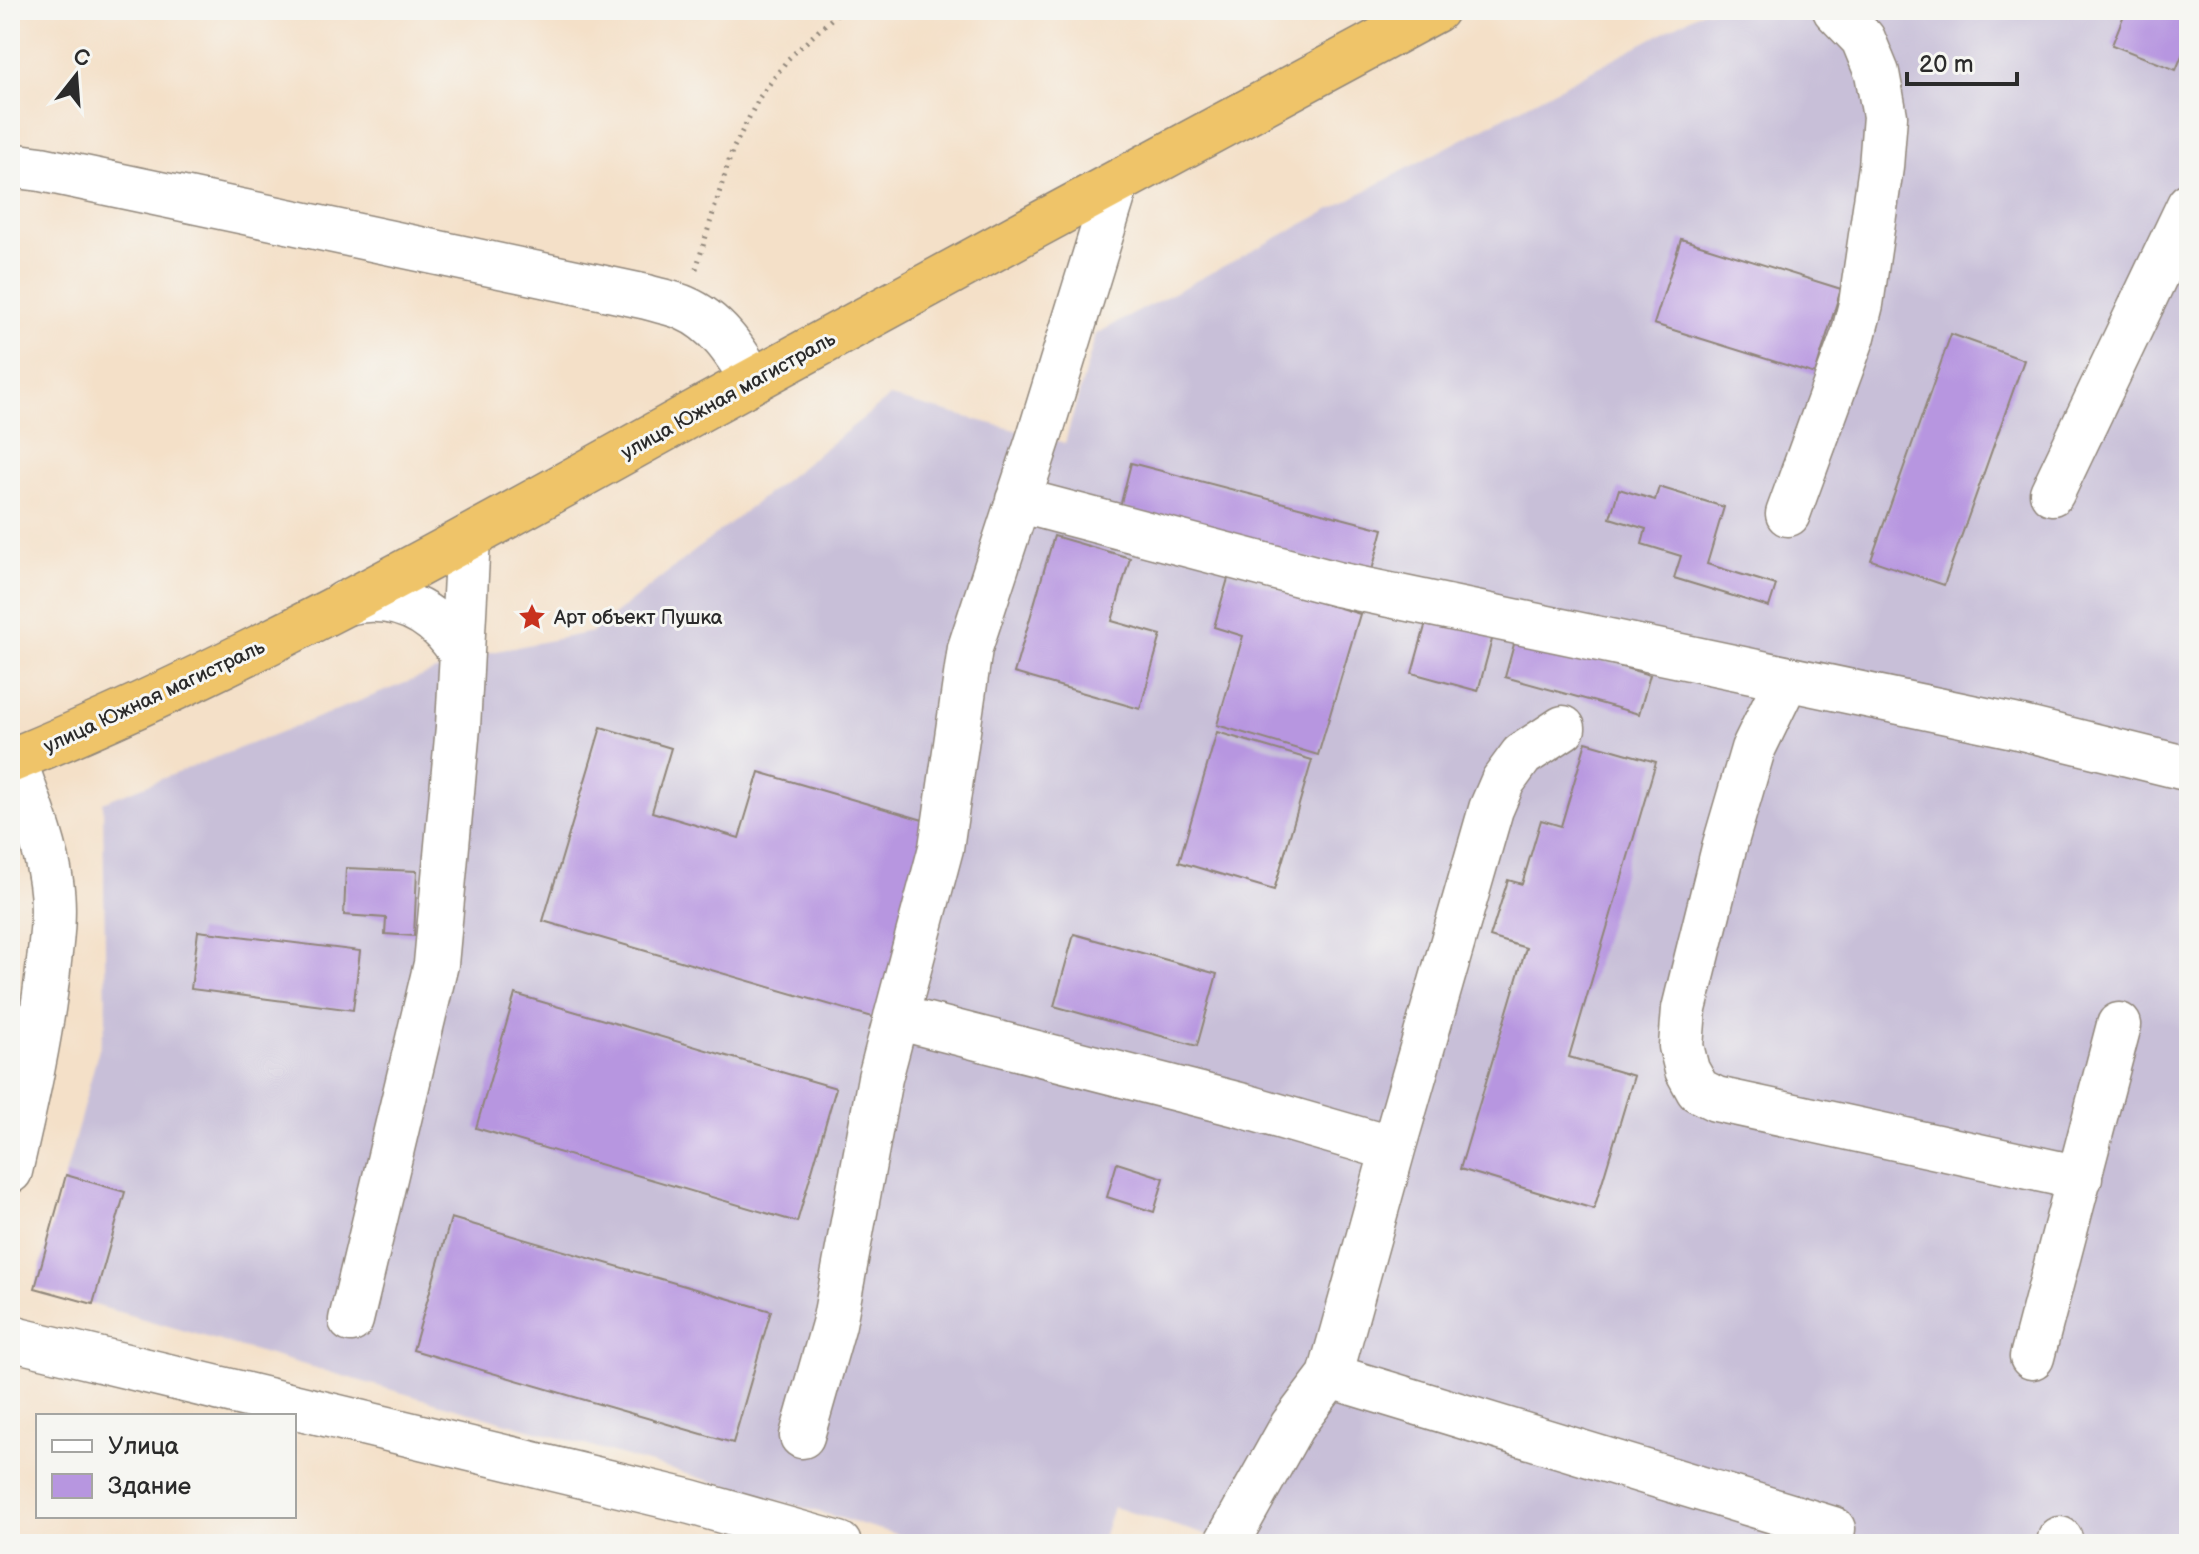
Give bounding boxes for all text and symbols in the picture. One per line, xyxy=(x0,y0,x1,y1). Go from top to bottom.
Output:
north arrow xyxy=(36,36,116,116)
scale bar xyxy=(1907,36,2017,86)
text: С xyxy=(70,43,93,73)
text: 20 m xyxy=(1919,50,1974,79)
street label: улица Южная магистраль xyxy=(617,327,840,465)
place icon: Арт объект Пушка xyxy=(517,602,547,632)
place label: Арт объект Пушка xyxy=(553,606,723,630)
street label: улица Южная магистраль xyxy=(40,635,269,759)
legend xyxy=(36,1414,296,1518)
text: Улица xyxy=(108,1432,179,1461)
text: Здание xyxy=(108,1472,191,1501)

